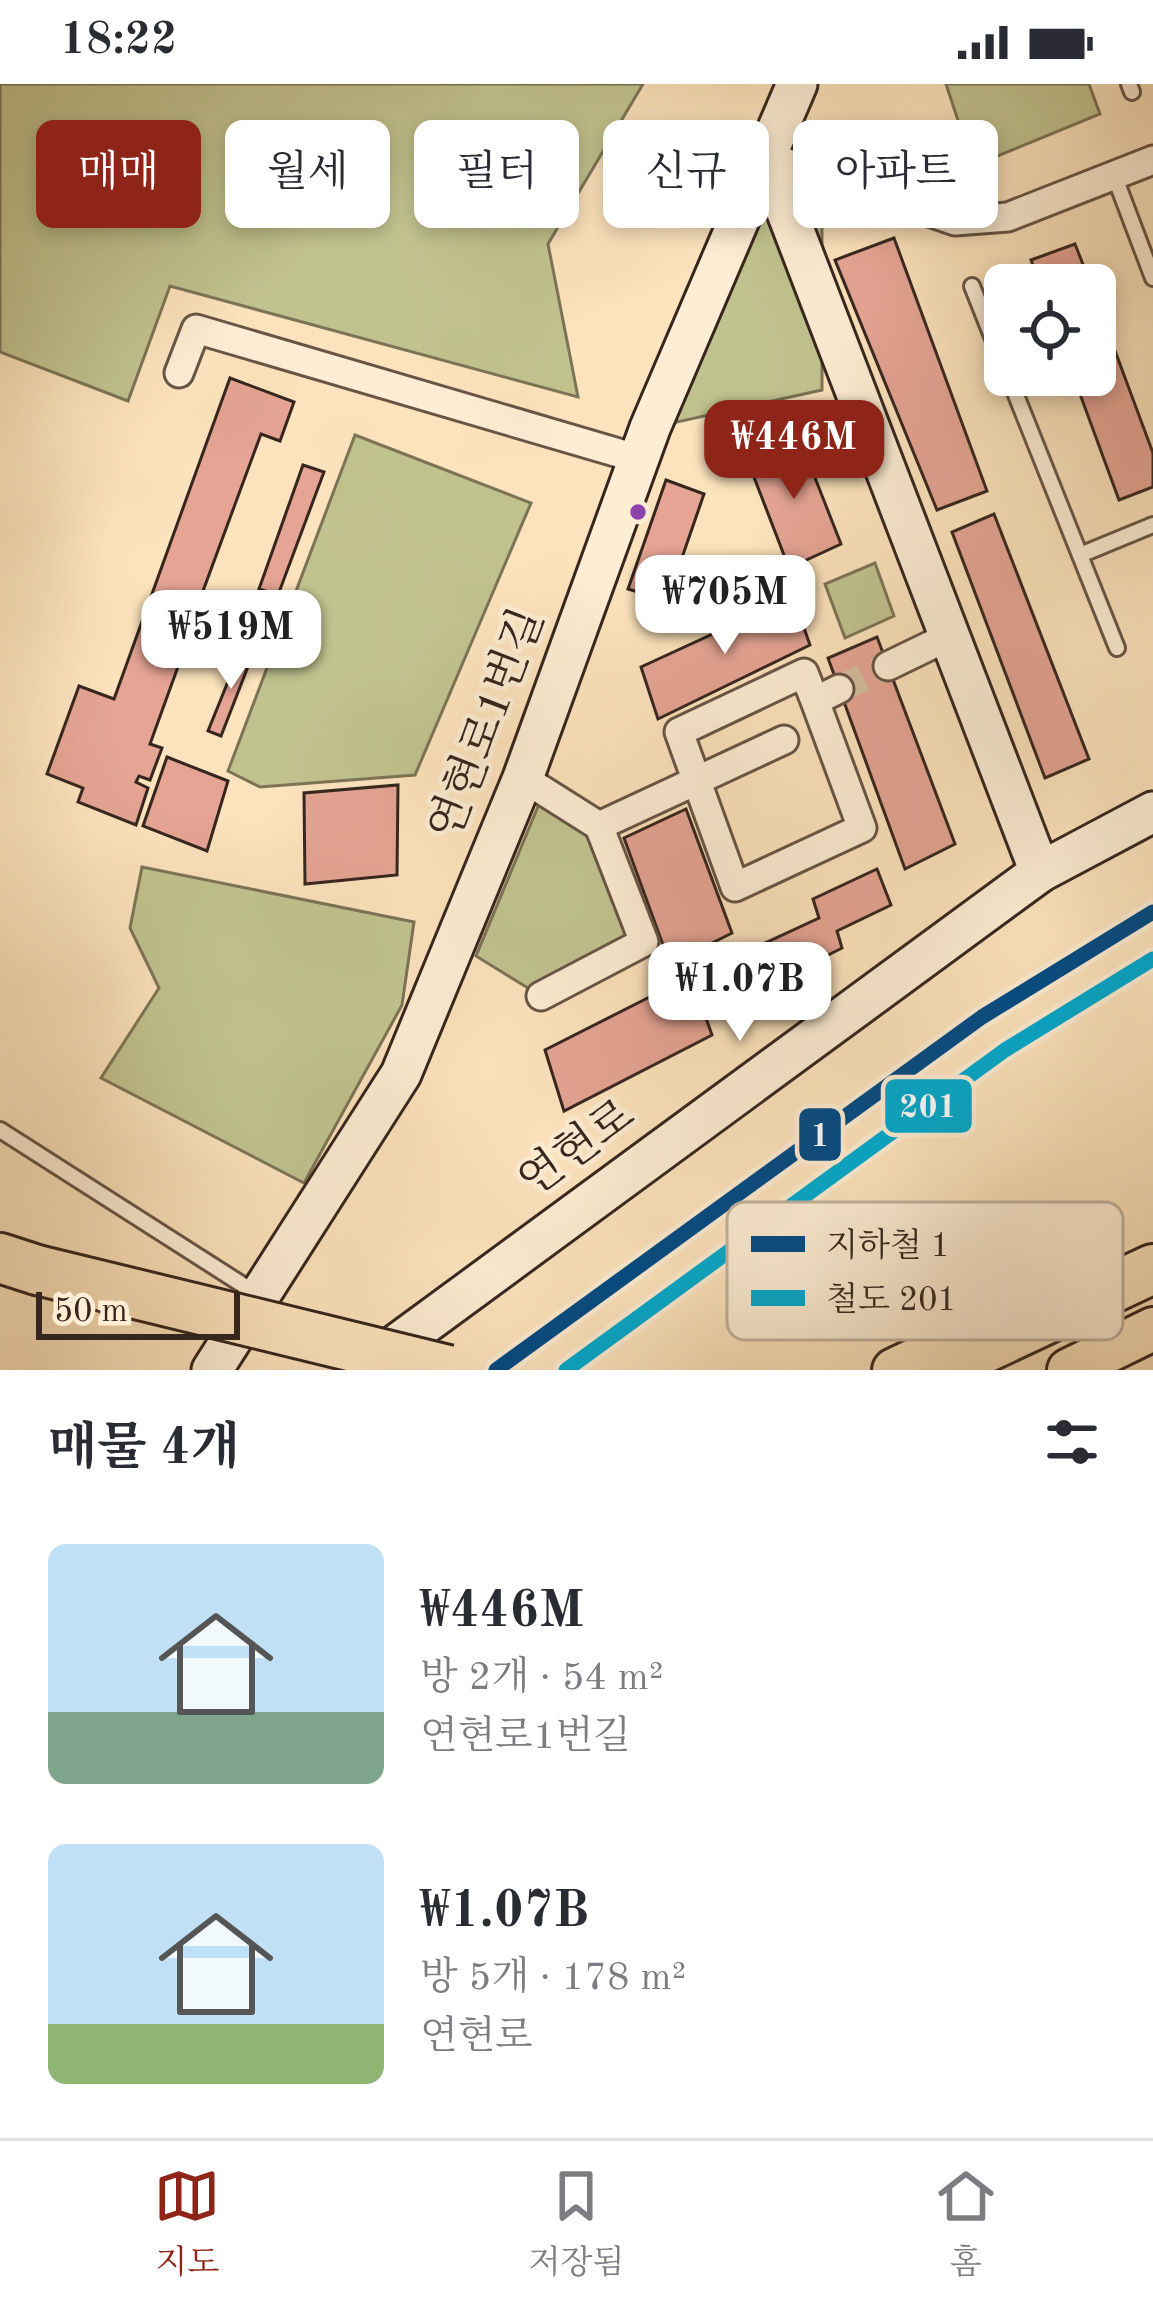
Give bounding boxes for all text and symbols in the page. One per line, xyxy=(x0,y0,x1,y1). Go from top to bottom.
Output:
text: 18:22 xyxy=(60,19,177,64)
chip: 매매 xyxy=(36,120,201,228)
chip: 월세 xyxy=(225,120,390,228)
chip: 필터 xyxy=(414,120,579,228)
chip: 신규 xyxy=(603,120,769,228)
chip: 아파트 xyxy=(793,120,998,228)
map controls xyxy=(984,264,1116,396)
button: locate xyxy=(984,264,1116,396)
pin: ₩446M xyxy=(710,400,878,502)
text: ₩446M xyxy=(731,419,857,458)
unlabelled marker xyxy=(627,501,649,523)
pin: ₩705M xyxy=(641,555,809,657)
text: ₩705M xyxy=(662,574,788,613)
pin: ₩519M xyxy=(147,590,315,692)
street label: 연현로1번길 xyxy=(420,602,554,847)
text: ₩519M xyxy=(168,609,294,648)
pin: ₩1.07B xyxy=(642,942,838,1044)
text: ₩1.07B xyxy=(675,961,805,1000)
line badge: 201 xyxy=(883,1077,974,1135)
street label: 연현로 xyxy=(509,1089,644,1207)
text: 201 xyxy=(899,1092,957,1125)
line badge: 1 xyxy=(797,1106,843,1163)
text: 1 xyxy=(810,1121,830,1154)
legend xyxy=(727,1202,1123,1340)
text: 지하철 1 xyxy=(826,1227,950,1264)
text: 철도 201 xyxy=(826,1281,956,1318)
scale bar xyxy=(36,1286,240,1339)
text: 50 m xyxy=(54,1296,128,1329)
icon: filters xyxy=(1039,1409,1105,1475)
text: 매물 4개 xyxy=(48,1424,240,1475)
text: ₩446M xyxy=(420,1587,584,1638)
icon: home xyxy=(144,1592,288,1736)
text: 방 2개 · 54 m² xyxy=(420,1659,664,1698)
text: 연현로1번길 xyxy=(420,1718,631,1757)
text: ₩1.07B xyxy=(420,1887,589,1938)
icon: home xyxy=(144,1892,288,2036)
text: 방 5개 · 178 m² xyxy=(420,1959,686,1998)
text: 연현로 xyxy=(420,2018,533,2057)
tab: 지도 xyxy=(154,2163,220,2285)
tab: 저장됨 xyxy=(529,2163,624,2285)
tab: 홈 xyxy=(933,2163,999,2285)

